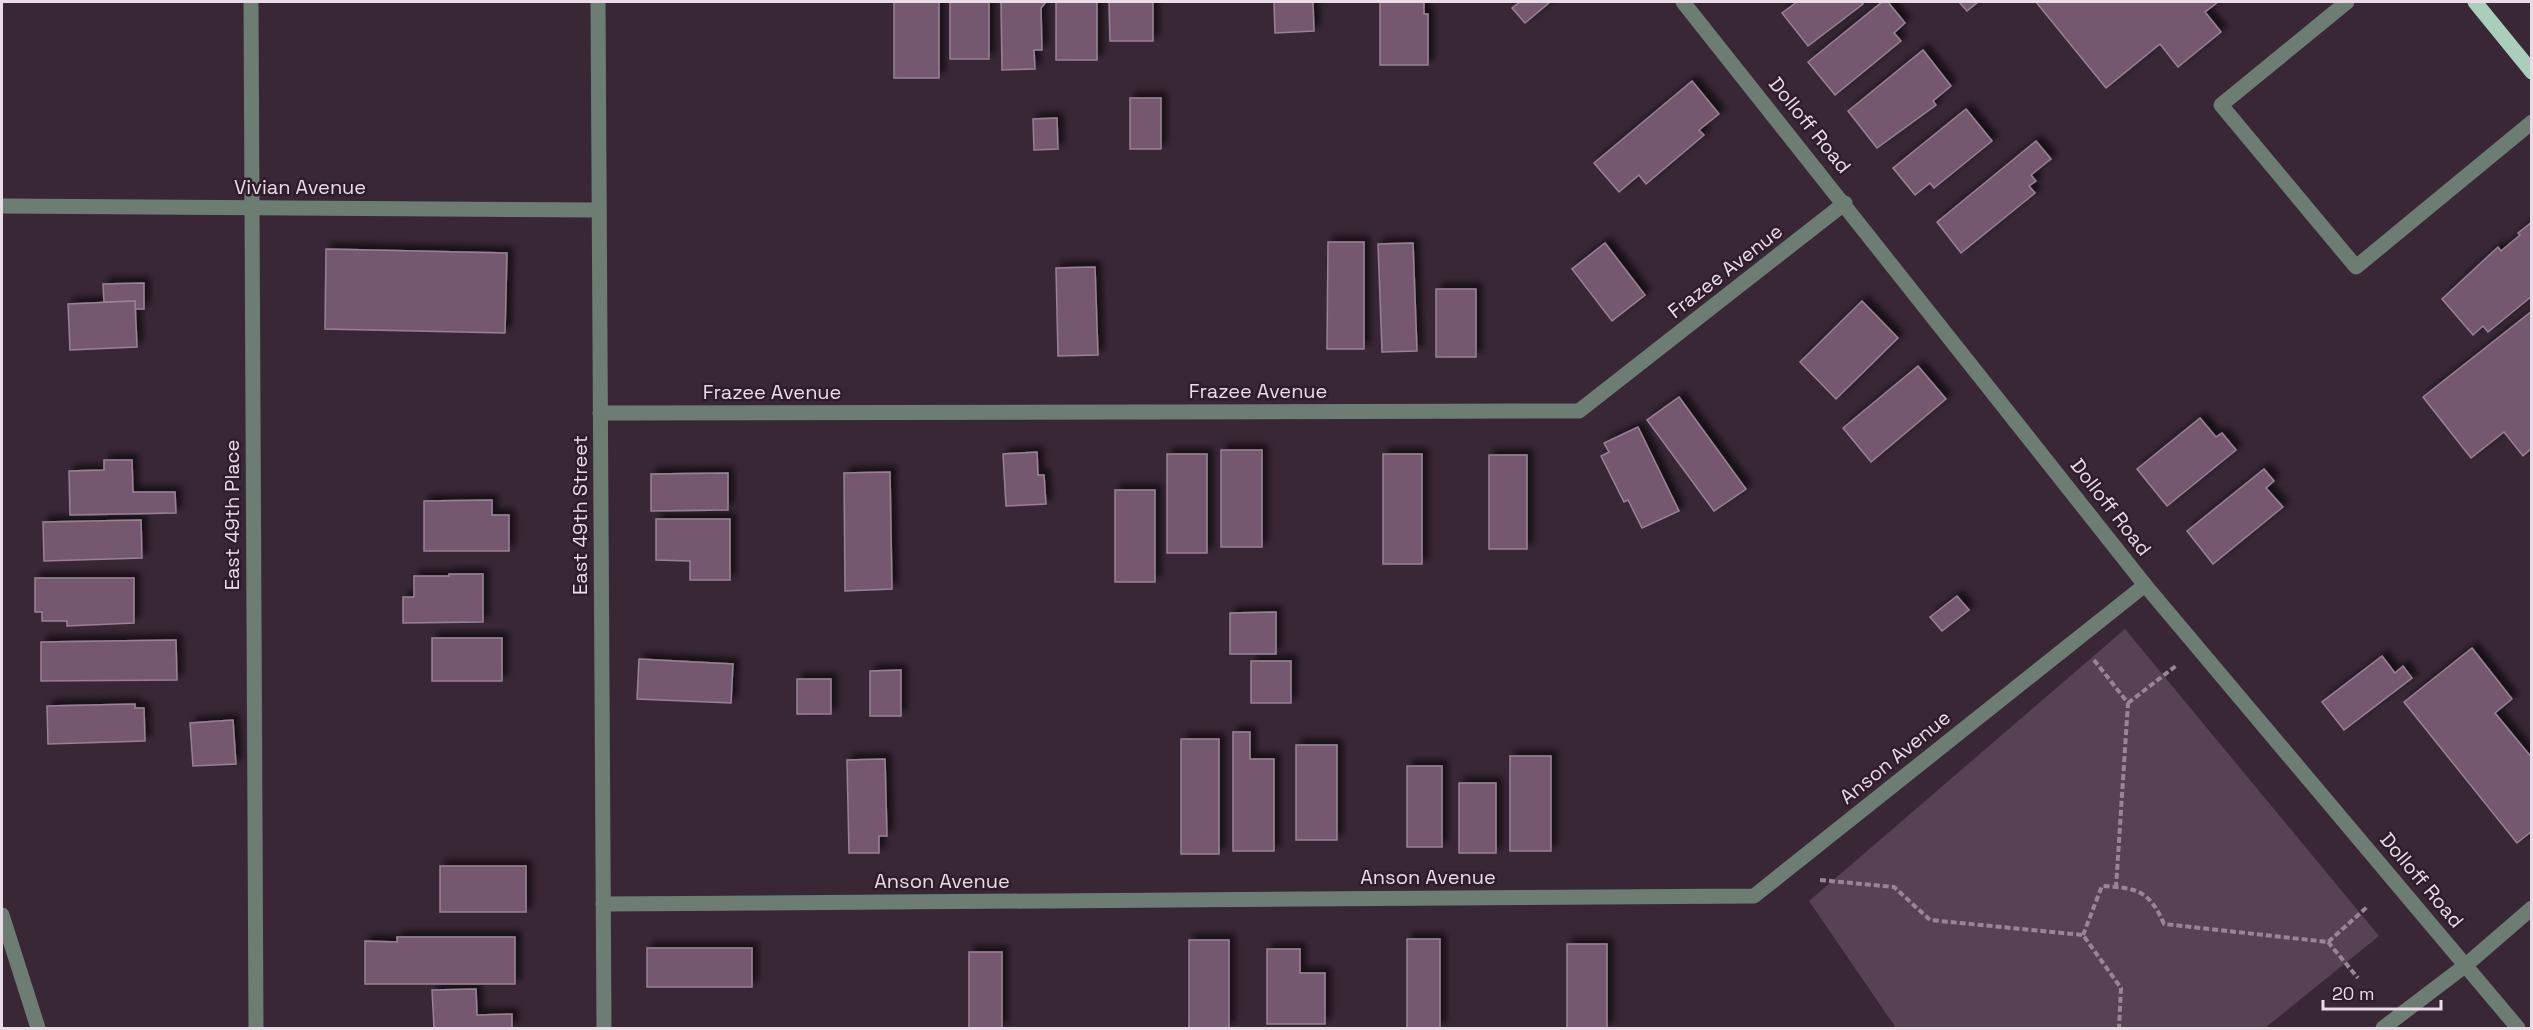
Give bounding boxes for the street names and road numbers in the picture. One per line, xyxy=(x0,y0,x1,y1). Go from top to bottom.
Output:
street label: Dolloff Road xyxy=(1763,71,1857,179)
street label: Vivian Avenue xyxy=(234,174,366,200)
street label: Frazee Avenue xyxy=(1662,218,1788,324)
street label: Frazee Avenue xyxy=(1189,378,1327,404)
street label: Frazee Avenue xyxy=(703,379,841,405)
street label: East 49th Street xyxy=(567,435,593,595)
street label: East 49th Place xyxy=(219,440,245,590)
street label: Dolloff Road xyxy=(2065,453,2157,561)
street label: Anson Avenue xyxy=(1834,704,1956,810)
street label: Dolloff Road xyxy=(2374,827,2470,933)
street label: Anson Avenue xyxy=(1360,864,1496,890)
street label: Anson Avenue xyxy=(874,868,1010,894)

